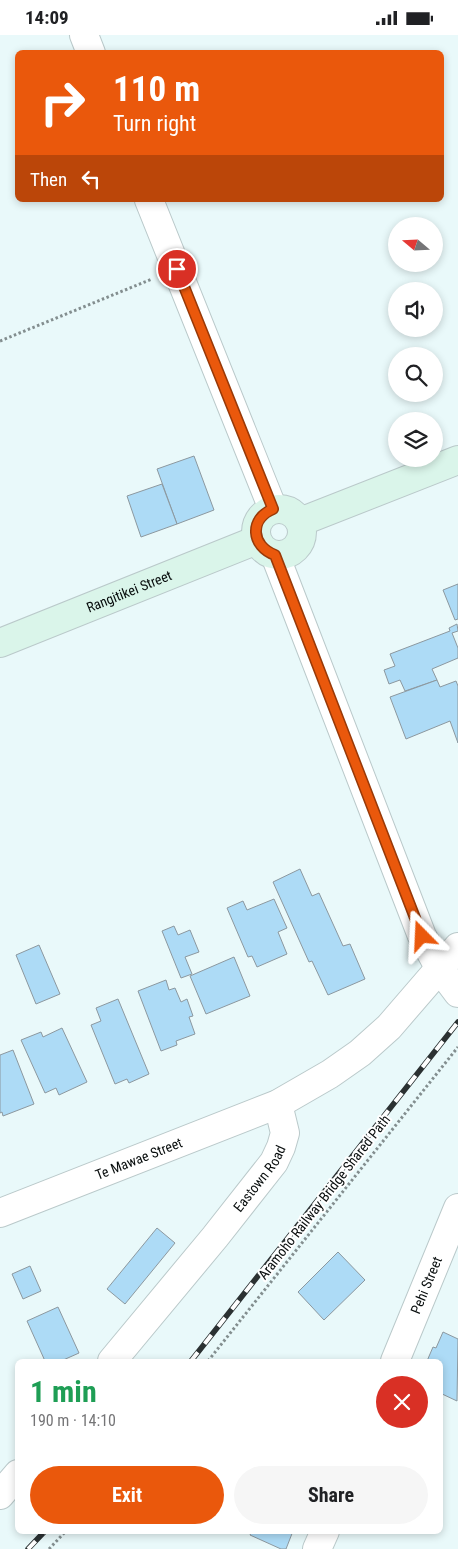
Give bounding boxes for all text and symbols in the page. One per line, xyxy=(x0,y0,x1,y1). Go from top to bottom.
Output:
text: 14:09 xyxy=(25,6,69,29)
text: 110 m xyxy=(113,69,200,110)
icon: right xyxy=(30,70,95,135)
text: Turn right xyxy=(113,111,196,136)
icon: left xyxy=(77,165,105,193)
text: Then xyxy=(30,168,67,191)
north arrow xyxy=(388,217,442,273)
map controls xyxy=(388,217,443,467)
pin xyxy=(156,248,198,290)
icon: arrive xyxy=(163,255,191,283)
button: sound xyxy=(388,282,443,337)
button: search xyxy=(388,347,443,402)
button: layers xyxy=(388,412,443,467)
street label: Rangitikei Street xyxy=(84,567,174,616)
position arrow xyxy=(395,909,447,961)
street label: Aramoho Railway Bridge Shared Path xyxy=(255,1112,393,1282)
street label: Te Mawae Street xyxy=(93,1134,185,1183)
street label: Eastown Road xyxy=(230,1143,289,1215)
street label: Pehi Street xyxy=(407,1254,445,1316)
text: 1 min xyxy=(30,1374,97,1409)
button: close xyxy=(376,1376,428,1428)
text: 190 m · 14:10 xyxy=(30,1411,116,1430)
button: Exit xyxy=(30,1466,224,1524)
button: Share xyxy=(234,1466,428,1524)

